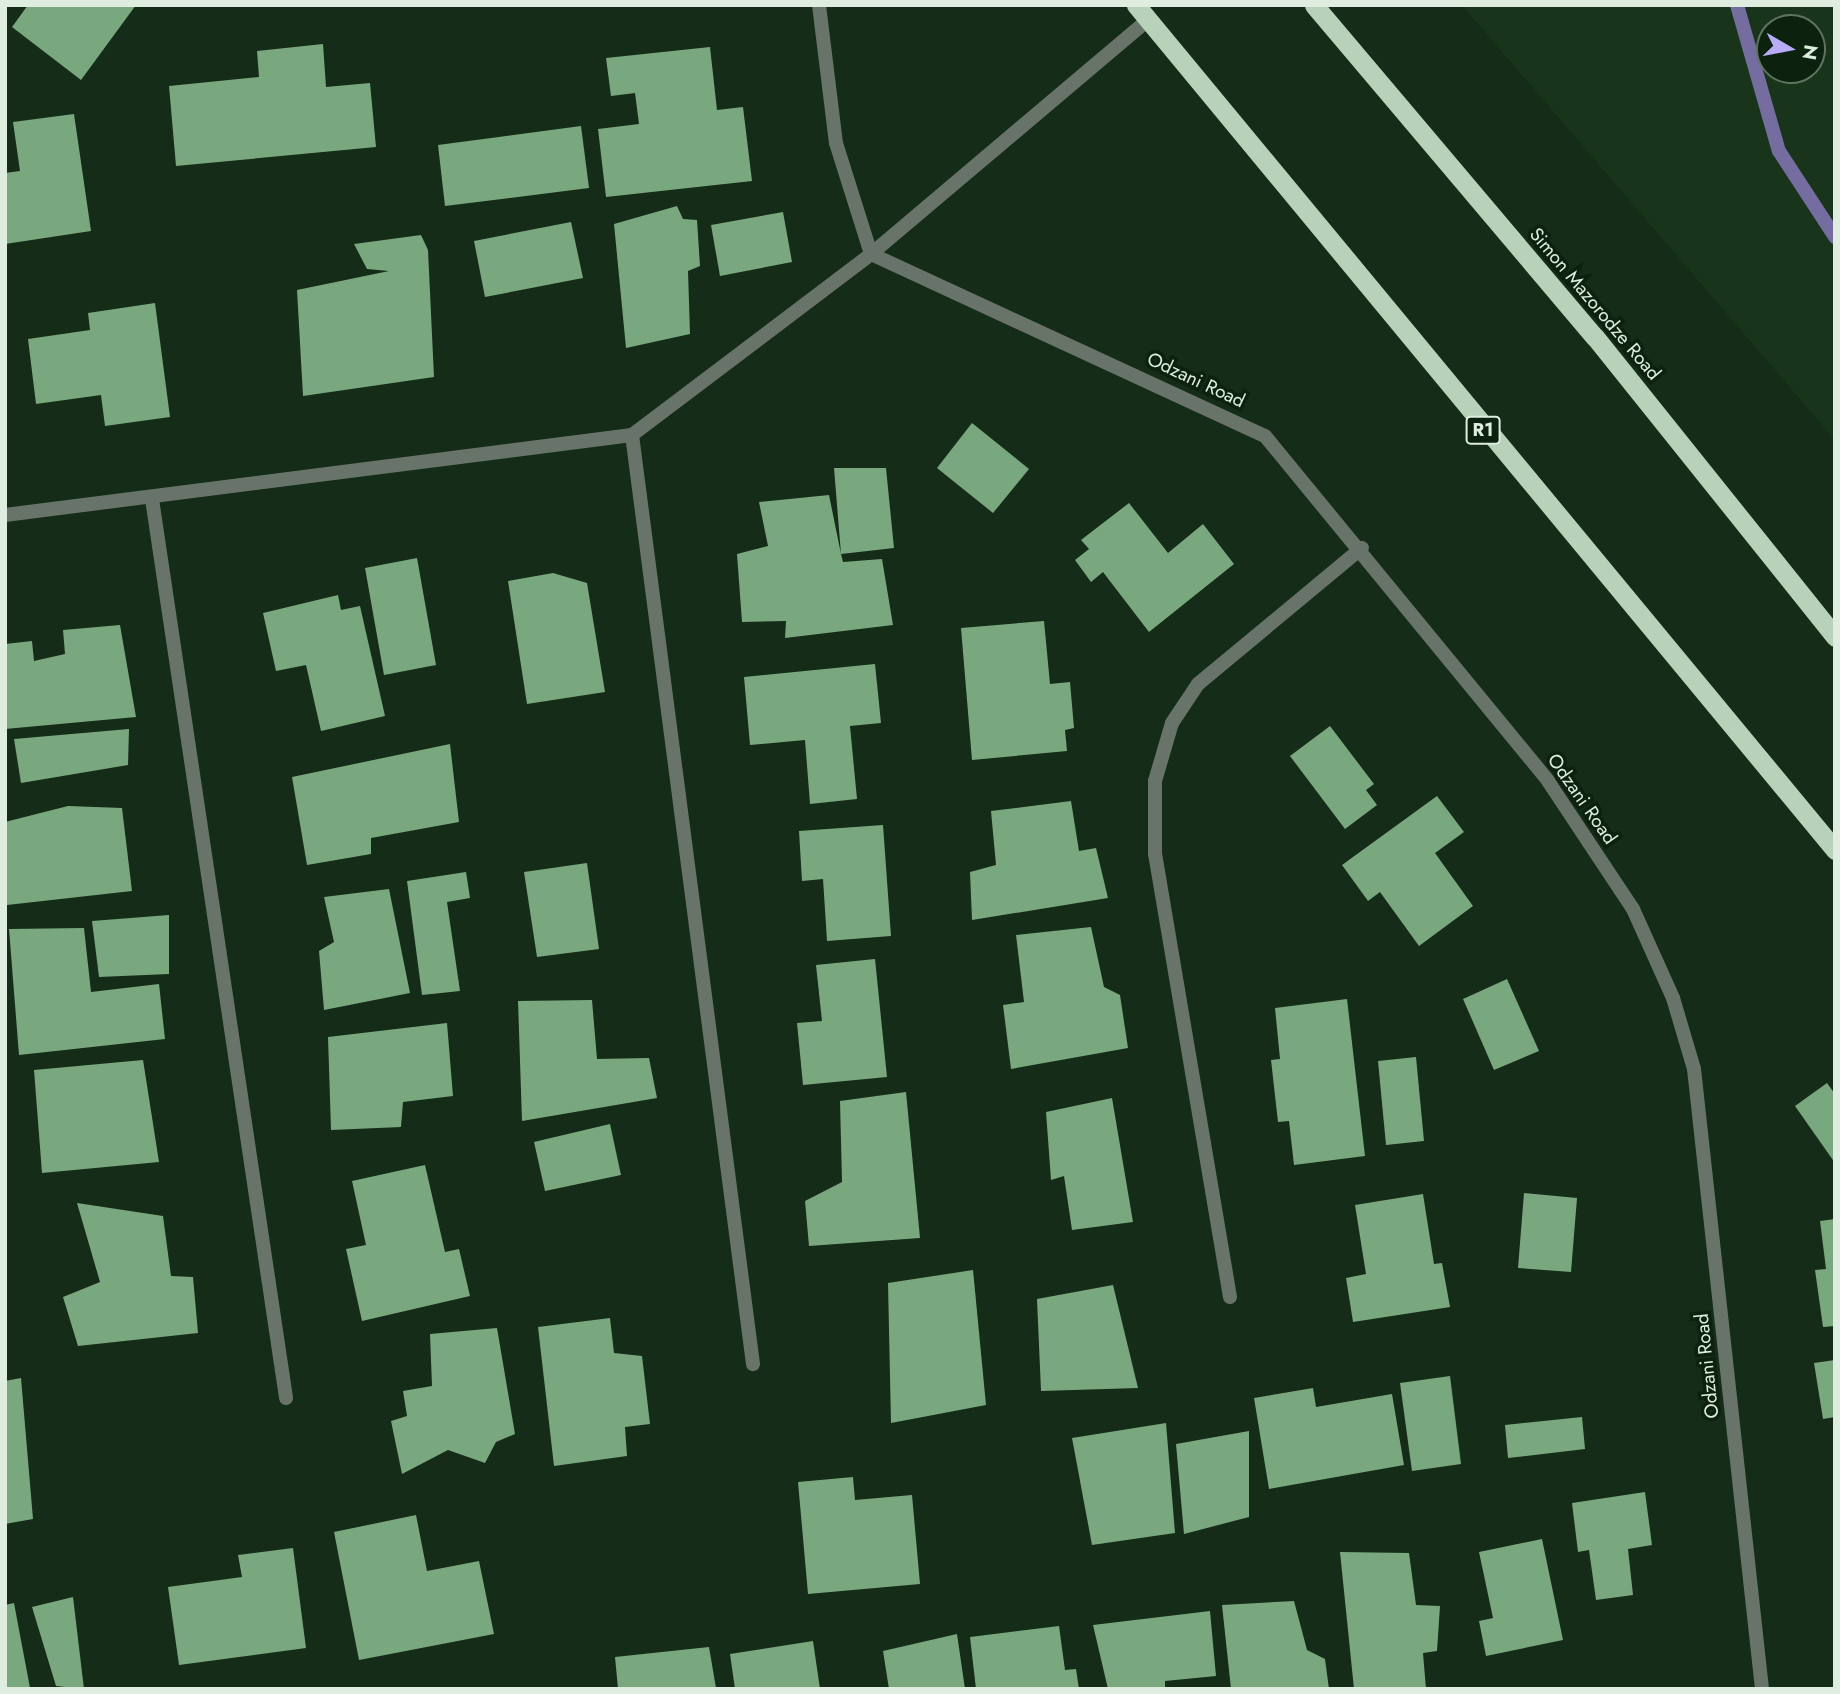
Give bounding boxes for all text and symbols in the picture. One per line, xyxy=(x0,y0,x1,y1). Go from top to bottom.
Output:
north arrow xyxy=(1756,14,1826,84)
text: N xyxy=(1796,43,1825,62)
street label: Simon Mazorodze Road xyxy=(1525,223,1665,385)
street label: Odzani Road xyxy=(1143,347,1249,413)
road number: R1 xyxy=(1466,416,1500,444)
street label: Odzani Road xyxy=(1542,749,1622,849)
street label: Odzani Road xyxy=(1690,1312,1724,1420)

